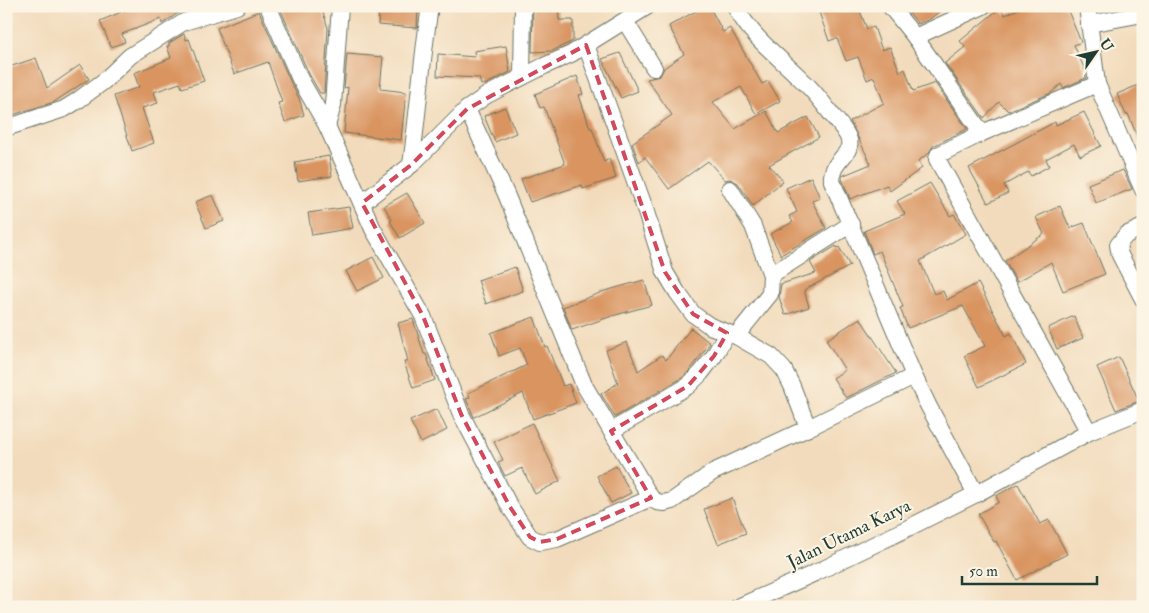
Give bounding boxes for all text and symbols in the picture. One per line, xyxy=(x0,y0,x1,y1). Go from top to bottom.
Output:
north arrow xyxy=(1072,28,1122,78)
text: U xyxy=(1096,35,1117,55)
street label: Jalan Utama Karya xyxy=(783,494,915,574)
scale bar xyxy=(962,553,1096,585)
text: 50 m xyxy=(969,562,998,581)

